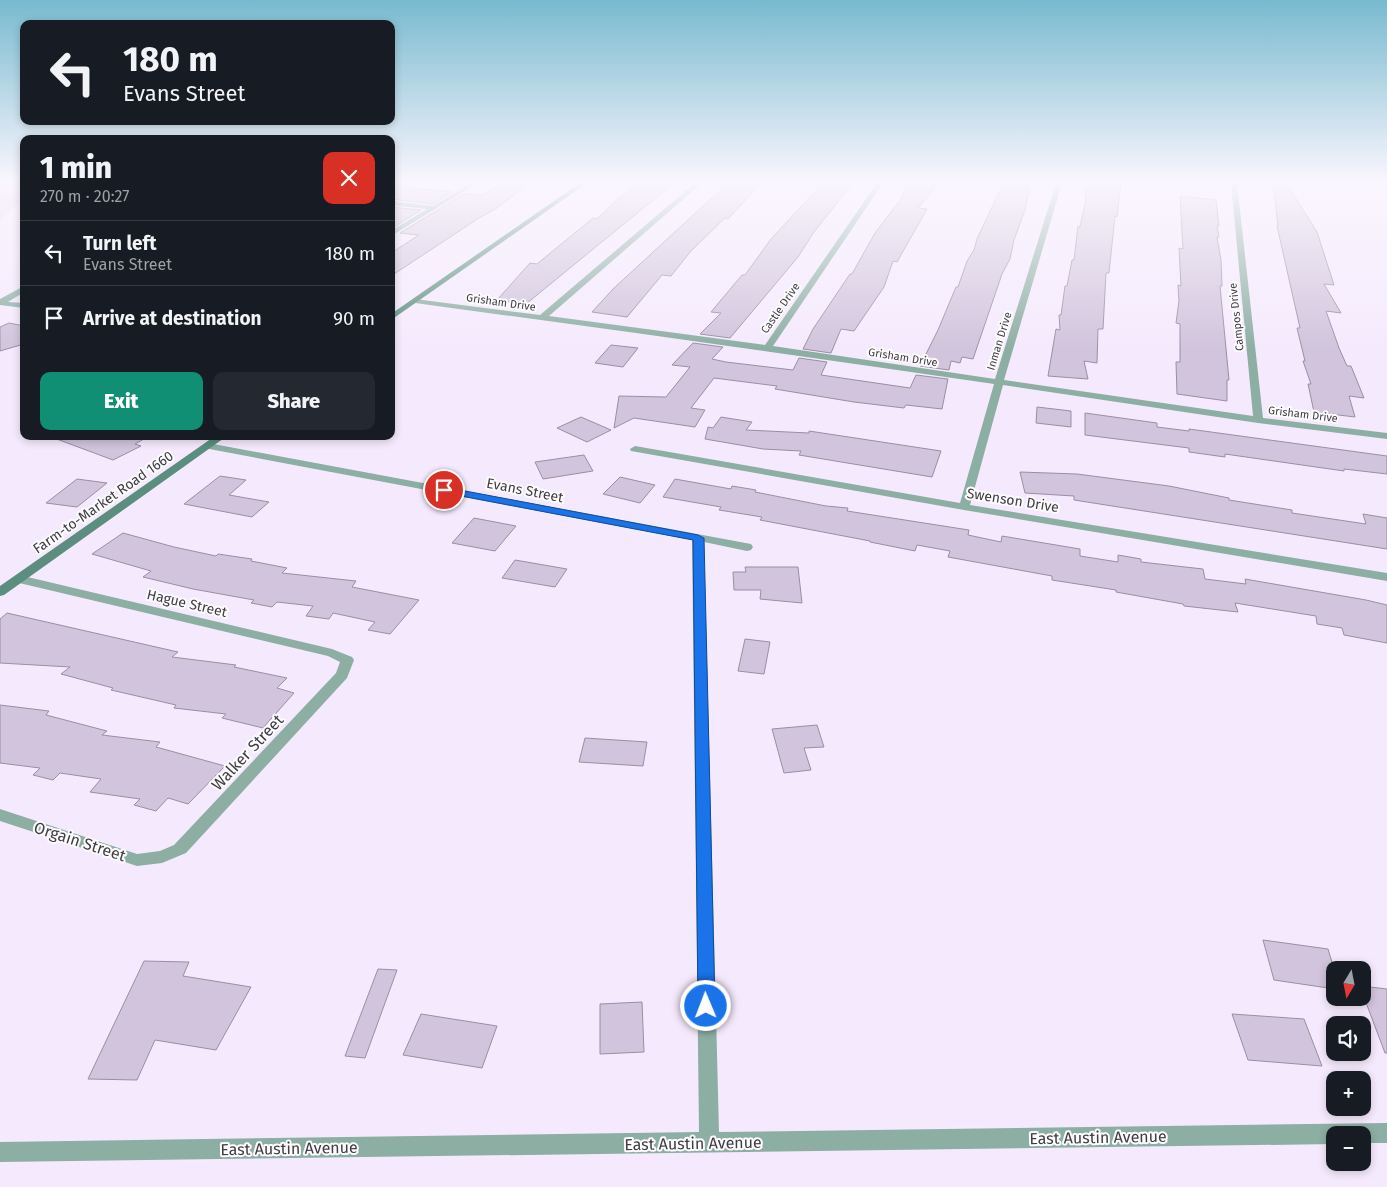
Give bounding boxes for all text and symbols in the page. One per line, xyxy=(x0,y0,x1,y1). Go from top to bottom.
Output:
text: 180 m xyxy=(123,38,218,80)
icon: left xyxy=(40,40,105,105)
text: Evans Street xyxy=(123,80,245,107)
text: 1 min xyxy=(40,150,112,186)
button: close xyxy=(323,152,375,204)
text: 270 m · 20:27 xyxy=(40,187,129,206)
text: Turn left xyxy=(83,232,157,255)
icon: left xyxy=(40,239,68,267)
text: 180 m xyxy=(324,242,375,265)
text: Evans Street xyxy=(83,255,172,274)
street label: Castle Drive xyxy=(758,280,803,336)
street label: Campos Drive xyxy=(1226,282,1247,352)
street label: Grisham Drive xyxy=(465,291,536,314)
icon: arrive xyxy=(40,304,68,332)
text: Arrive at destination xyxy=(83,307,262,330)
text: 90 m xyxy=(333,307,375,330)
street label: Inman Drive xyxy=(984,310,1015,372)
street label: Grisham Drive xyxy=(867,346,939,369)
button: Exit xyxy=(40,372,203,430)
button: Share xyxy=(213,372,375,430)
street label: Grisham Drive xyxy=(1267,404,1338,425)
street label: Farm-to-Market Road 1660 xyxy=(30,447,177,557)
pin xyxy=(423,469,465,511)
street label: Evans Street xyxy=(485,475,566,506)
icon: arrive xyxy=(430,476,458,504)
street label: Swenson Drive xyxy=(966,485,1060,516)
street label: Hague Street xyxy=(145,586,229,621)
street label: Walker Street xyxy=(207,710,287,794)
street label: Orgain Street xyxy=(32,818,128,865)
north arrow xyxy=(1326,961,1371,1006)
map controls xyxy=(1326,961,1371,1171)
position arrow xyxy=(679,979,731,1031)
button: sound xyxy=(1326,1016,1371,1061)
button: + xyxy=(1326,1071,1371,1116)
button: − xyxy=(1326,1126,1371,1171)
street label: East Austin Avenue xyxy=(1029,1127,1167,1148)
street label: East Austin Avenue xyxy=(624,1133,762,1154)
street label: East Austin Avenue xyxy=(220,1138,358,1159)

